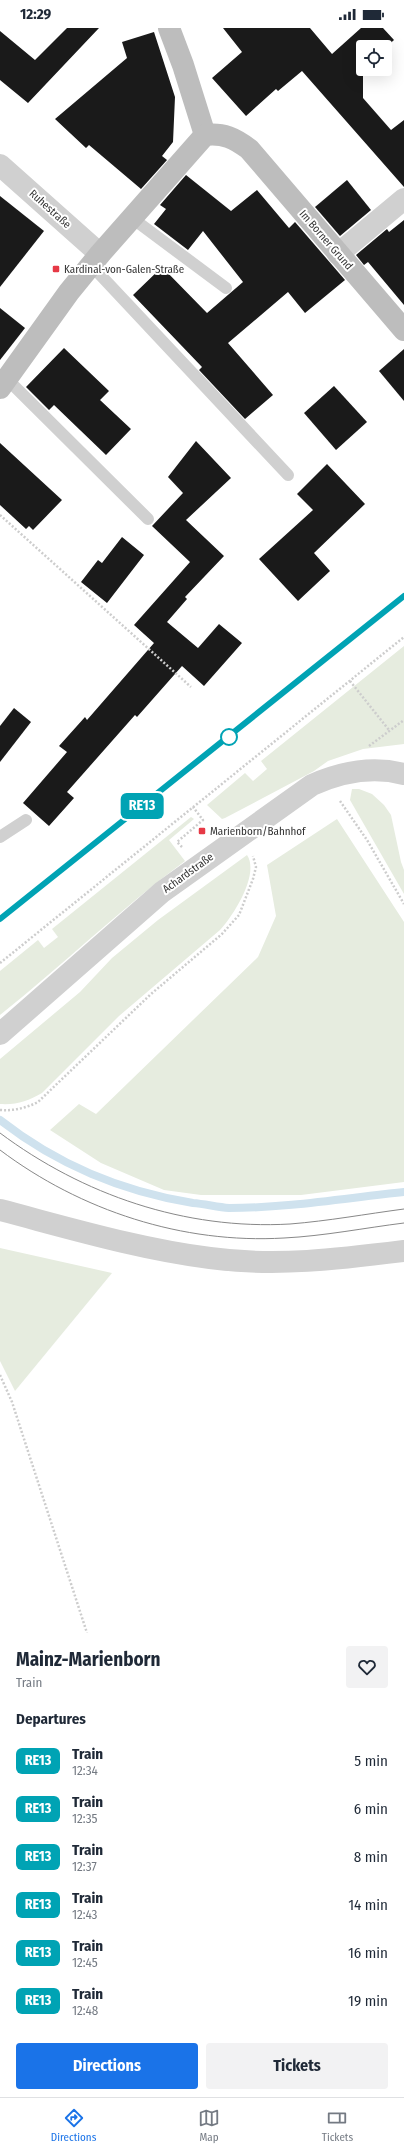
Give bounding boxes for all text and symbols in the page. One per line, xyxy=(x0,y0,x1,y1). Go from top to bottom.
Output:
text: 12:29 xyxy=(20,5,51,23)
map controls xyxy=(356,40,392,76)
button: locate xyxy=(356,40,392,76)
street label: Ruhestraße xyxy=(27,187,73,231)
street label: Im Borner Grund xyxy=(297,208,355,272)
place label: Kardinal-von-Galen-Straße xyxy=(64,263,184,276)
marker: Kardinal-von-Galen-Straße xyxy=(51,264,61,274)
unlabelled marker xyxy=(220,728,238,746)
line badge: RE13 xyxy=(114,793,170,819)
text: RE13 xyxy=(129,797,155,814)
place label: Marienborn/Bahnhof xyxy=(210,825,306,838)
marker: Marienborn/Bahnhof xyxy=(197,826,207,836)
street label: Achardstraße xyxy=(160,850,216,896)
button: heart xyxy=(346,1646,388,1688)
text: Mainz-Marienborn xyxy=(16,1648,161,1671)
text: Train xyxy=(16,1675,42,1690)
text: Departures xyxy=(16,1710,86,1728)
text: Train xyxy=(72,1745,103,1763)
text: RE13 xyxy=(25,1752,51,1769)
text: 5 min xyxy=(354,1752,388,1770)
text: 12:34 xyxy=(72,1763,98,1778)
text: Train xyxy=(72,1793,103,1811)
text: RE13 xyxy=(25,1800,51,1817)
text: 6 min xyxy=(354,1800,388,1818)
text: 12:35 xyxy=(72,1811,98,1826)
text: Train xyxy=(72,1841,103,1859)
text: RE13 xyxy=(25,1848,51,1865)
text: 8 min xyxy=(354,1848,388,1866)
text: 12:37 xyxy=(72,1859,97,1874)
text: Train xyxy=(72,1889,103,1907)
text: RE13 xyxy=(25,1896,51,1913)
text: 14 min xyxy=(348,1896,388,1914)
text: 12:43 xyxy=(72,1907,97,1922)
text: Train xyxy=(72,1937,103,1955)
text: RE13 xyxy=(25,1944,51,1961)
text: 16 min xyxy=(348,1944,388,1962)
text: 12:45 xyxy=(72,1955,98,1970)
text: Train xyxy=(72,1985,103,2003)
text: RE13 xyxy=(25,1992,51,2009)
text: 19 min xyxy=(348,1992,388,2010)
text: 12:48 xyxy=(72,2003,98,2018)
button: Directions xyxy=(16,2043,198,2089)
button: Tickets xyxy=(206,2043,388,2089)
tab: Directions xyxy=(51,2107,96,2144)
tab: Map xyxy=(198,2107,220,2144)
tab: Tickets xyxy=(322,2107,353,2144)

